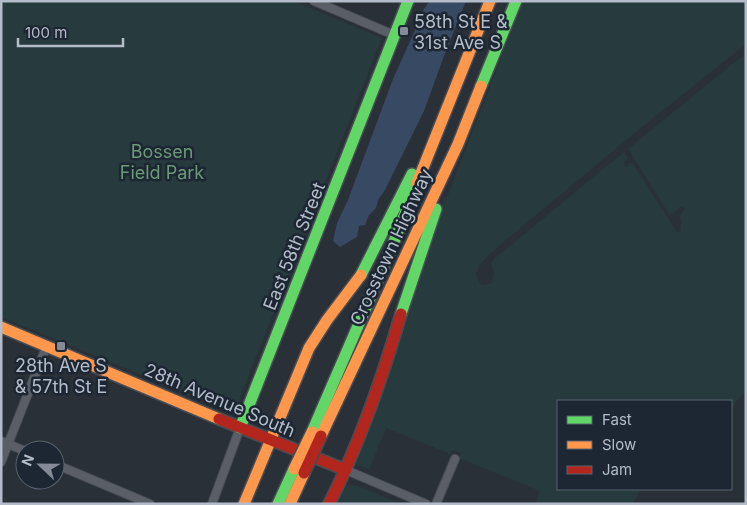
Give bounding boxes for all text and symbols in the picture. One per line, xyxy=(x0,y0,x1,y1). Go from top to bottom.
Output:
place label: 58th St E & 31st Ave S xyxy=(414,11,508,53)
scale bar xyxy=(18,15,122,47)
text: 100 m xyxy=(25,23,67,42)
marker: 58th St E & 31st Ave S xyxy=(398,25,410,37)
park label: Bossen Field Park xyxy=(120,141,204,183)
street label: Crosstown Highway xyxy=(346,165,436,329)
street label: East 58th Street xyxy=(259,179,329,313)
marker: 28th Ave S & 57th St E xyxy=(55,340,67,352)
place label: 28th Ave S & 57th St E xyxy=(15,355,107,397)
street label: 28th Avenue South xyxy=(142,359,298,441)
legend xyxy=(557,400,732,490)
text: Fast xyxy=(602,410,632,429)
text: Slow xyxy=(602,435,636,454)
north arrow xyxy=(15,440,65,490)
text: N xyxy=(18,452,37,468)
text: Jam xyxy=(602,460,632,479)

